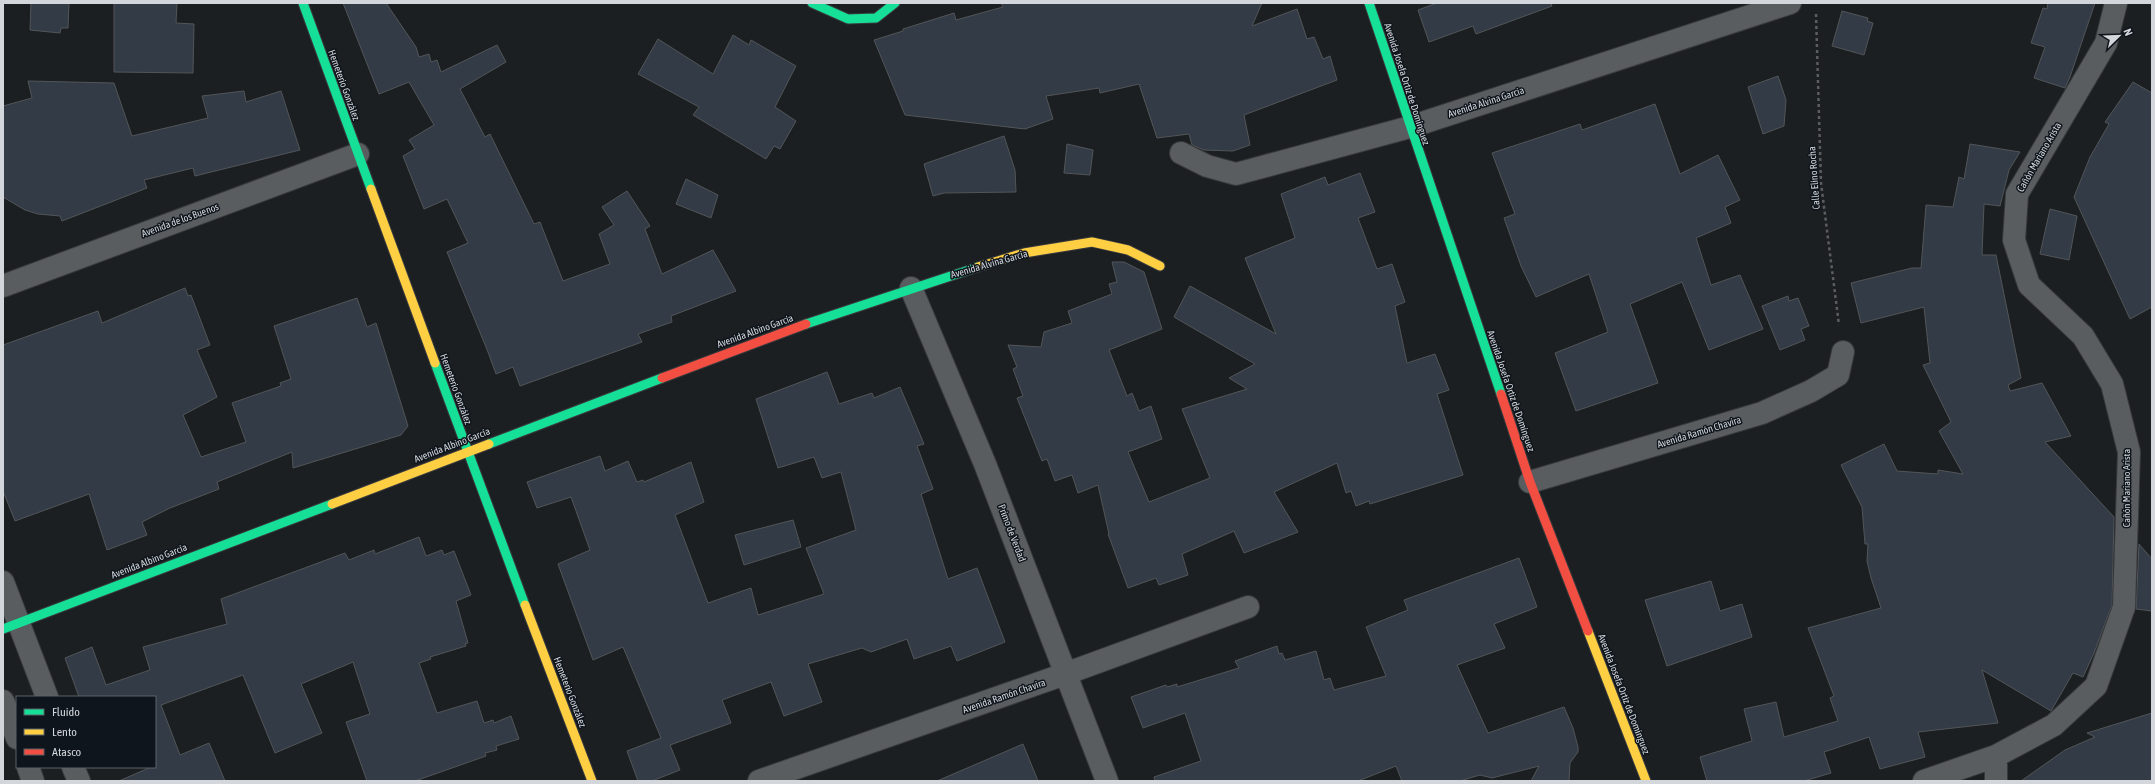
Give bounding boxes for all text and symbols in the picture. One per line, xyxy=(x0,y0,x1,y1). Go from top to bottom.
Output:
north arrow xyxy=(2099,16,2139,56)
street label: Avenida Josefa Ortiz de Domínguez xyxy=(1382,22,1432,147)
text: N xyxy=(2121,27,2135,37)
street label: Hemeterio González xyxy=(326,48,362,122)
street label: Avenida Alvina Garcia xyxy=(1446,84,1526,120)
street label: Cañón Mariano Arista xyxy=(2015,120,2064,194)
street label: Calle Elino Rocha xyxy=(1806,146,1822,210)
street label: Avenida de los Buenos xyxy=(140,201,221,239)
street label: Avenida Alvina Garcia xyxy=(949,248,1029,280)
street label: Avenida Albino García xyxy=(715,312,795,350)
street label: Avenida Josefa Ortiz de Domínguez xyxy=(1485,329,1537,453)
street label: Hemeterio González xyxy=(438,352,474,426)
street label: Avenida Ramón Chavira xyxy=(1656,414,1743,450)
street label: Avenida Albino García xyxy=(412,425,492,465)
street label: Cañón Mariano Arista xyxy=(2121,449,2132,527)
street label: Primo de Verdad xyxy=(996,503,1028,563)
street label: Avenida Albino García xyxy=(109,541,189,581)
street label: Avenida Josefa Ortiz de Domínguez xyxy=(1596,632,1652,756)
street label: Hemeterio González xyxy=(552,655,589,729)
street label: Avenida Ramón Chavira xyxy=(961,677,1047,715)
legend xyxy=(16,696,156,768)
text: Fluido xyxy=(52,705,80,719)
text: Lento xyxy=(52,725,77,739)
text: Atasco xyxy=(52,745,82,759)

